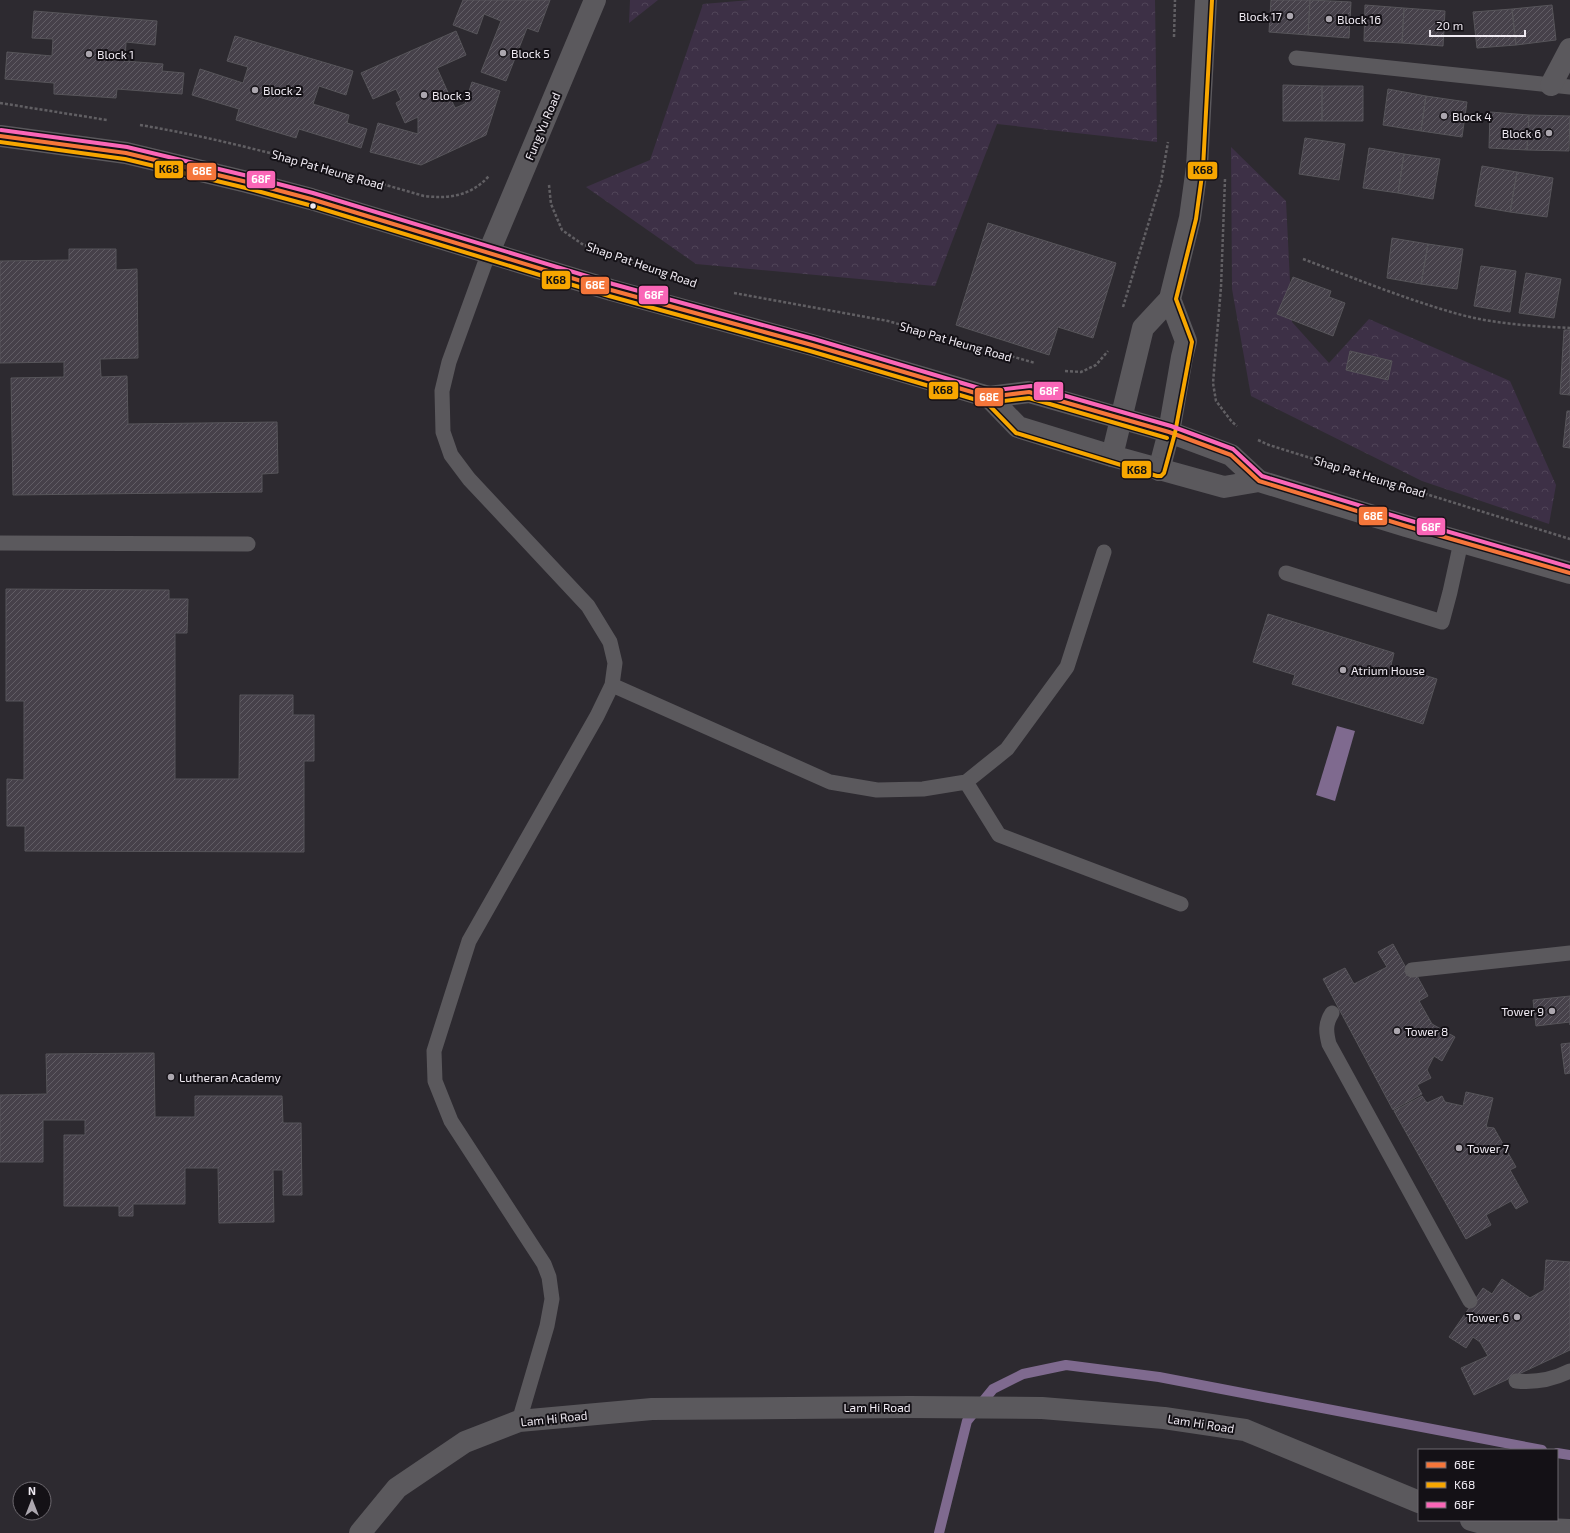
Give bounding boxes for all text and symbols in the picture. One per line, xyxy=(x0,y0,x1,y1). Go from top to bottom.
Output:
place label: Block 17 xyxy=(1239,9,1282,23)
marker: Block 17 xyxy=(1285,11,1295,21)
place label: Block 16 xyxy=(1337,12,1381,26)
scale bar xyxy=(1430,12,1525,38)
marker: Block 16 xyxy=(1324,14,1334,24)
text: 20 m xyxy=(1436,18,1463,32)
place label: Block 5 xyxy=(511,46,550,60)
place label: Block 1 xyxy=(97,47,134,61)
marker: Block 5 xyxy=(498,48,508,58)
marker: Block 1 xyxy=(84,49,94,59)
place label: Block 2 xyxy=(263,83,302,97)
marker: Block 2 xyxy=(250,85,260,95)
place label: Block 3 xyxy=(432,88,471,102)
marker: Block 3 xyxy=(419,90,429,100)
street label: Fung Yu Road xyxy=(521,90,563,162)
place label: Block 4 xyxy=(1452,109,1492,123)
marker: Block 4 xyxy=(1439,111,1449,121)
place label: Block 6 xyxy=(1502,126,1541,140)
marker: Block 6 xyxy=(1544,128,1554,138)
street label: Shap Pat Heung Road xyxy=(270,146,386,192)
line badge: K68 xyxy=(154,160,184,179)
line badge: K68 xyxy=(1187,161,1218,180)
text: K68 xyxy=(159,162,179,175)
line badge: 68E xyxy=(186,162,217,181)
text: K68 xyxy=(1193,163,1213,176)
text: 68E xyxy=(192,164,212,177)
line badge: 68F xyxy=(246,170,276,189)
text: 68F xyxy=(251,172,271,185)
unlabelled marker xyxy=(308,201,318,211)
street label: Shap Pat Heung Road xyxy=(585,238,699,290)
line badge: K68 xyxy=(541,270,571,290)
text: K68 xyxy=(546,273,566,286)
line badge: 68E xyxy=(580,276,610,295)
text: 68E xyxy=(585,278,605,291)
line badge: 68F xyxy=(638,285,669,305)
text: 68F xyxy=(644,288,664,301)
street label: Shap Pat Heung Road xyxy=(898,318,1014,364)
line badge: K68 xyxy=(928,381,959,400)
line badge: 68F xyxy=(1033,381,1064,401)
text: K68 xyxy=(933,383,953,396)
text: 68F xyxy=(1039,384,1059,397)
line badge: 68E xyxy=(974,387,1004,407)
text: 68E xyxy=(979,390,999,403)
street label: Shap Pat Heung Road xyxy=(1312,452,1428,500)
line badge: K68 xyxy=(1121,460,1152,479)
text: K68 xyxy=(1127,463,1147,476)
line badge: 68E xyxy=(1358,506,1388,526)
text: 68E xyxy=(1363,509,1383,522)
line badge: 68F xyxy=(1416,517,1446,536)
text: 68F xyxy=(1421,520,1441,533)
place label: Atrium House xyxy=(1351,663,1425,677)
marker: Atrium House xyxy=(1338,665,1348,675)
place label: Tower 9 xyxy=(1501,1004,1544,1018)
marker: Tower 9 xyxy=(1547,1006,1557,1016)
place label: Tower 8 xyxy=(1405,1024,1448,1038)
marker: Tower 8 xyxy=(1392,1026,1402,1036)
place label: Lutheran Academy xyxy=(179,1070,282,1084)
marker: Lutheran Academy xyxy=(166,1072,176,1082)
place label: Tower 7 xyxy=(1467,1141,1509,1155)
marker: Tower 7 xyxy=(1454,1143,1464,1153)
place label: Tower 6 xyxy=(1466,1310,1509,1324)
marker: Tower 6 xyxy=(1512,1312,1522,1322)
street label: Lam Hi Road xyxy=(843,1400,911,1414)
street label: Lam Hi Road xyxy=(520,1408,588,1428)
street label: Lam Hi Road xyxy=(1167,1411,1235,1435)
legend xyxy=(1418,1449,1558,1521)
text: 68E xyxy=(1454,1457,1475,1471)
text: K68 xyxy=(1454,1477,1475,1491)
north arrow xyxy=(12,1481,52,1521)
text: N xyxy=(28,1484,36,1497)
text: 68F xyxy=(1454,1497,1475,1511)

